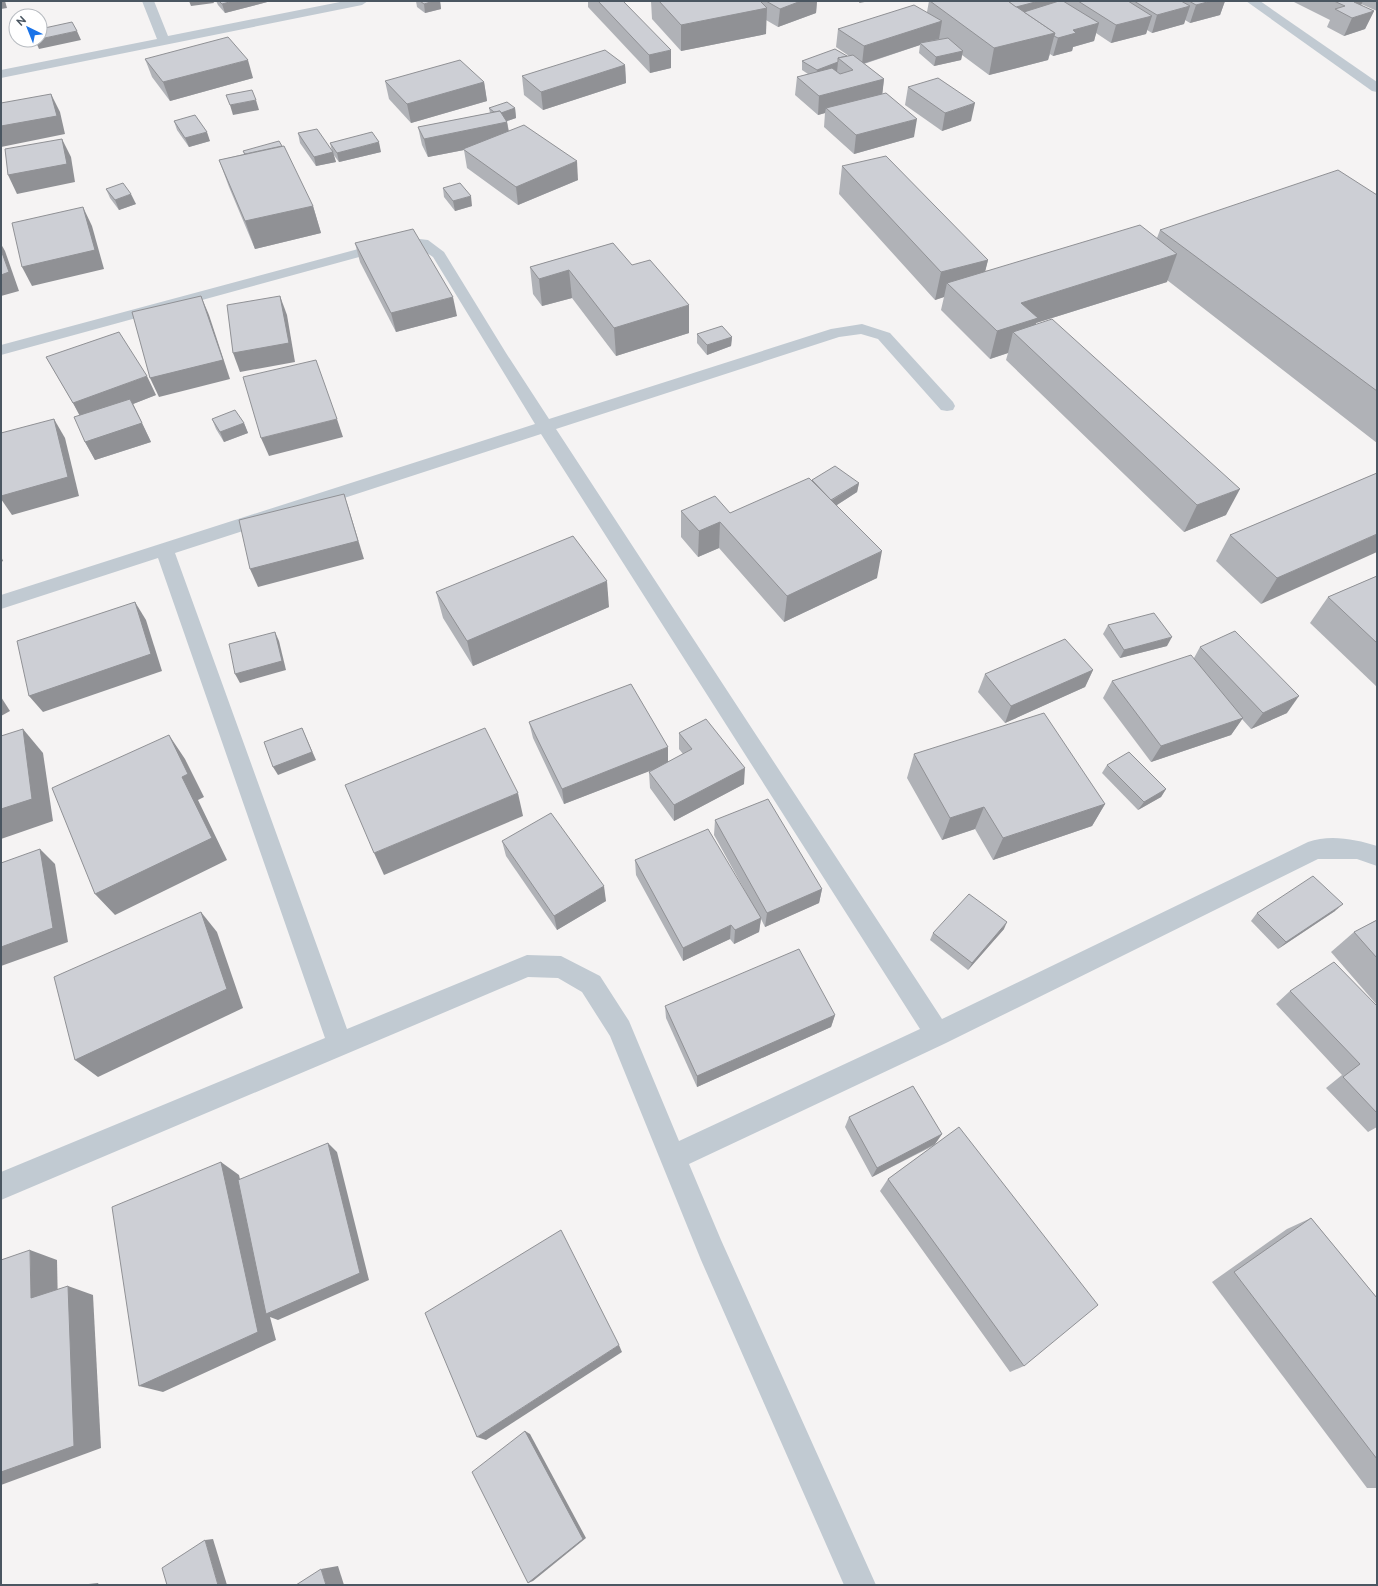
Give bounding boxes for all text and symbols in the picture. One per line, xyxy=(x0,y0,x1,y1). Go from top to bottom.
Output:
north arrow xyxy=(8,8,48,48)
text: N xyxy=(14,13,29,29)

